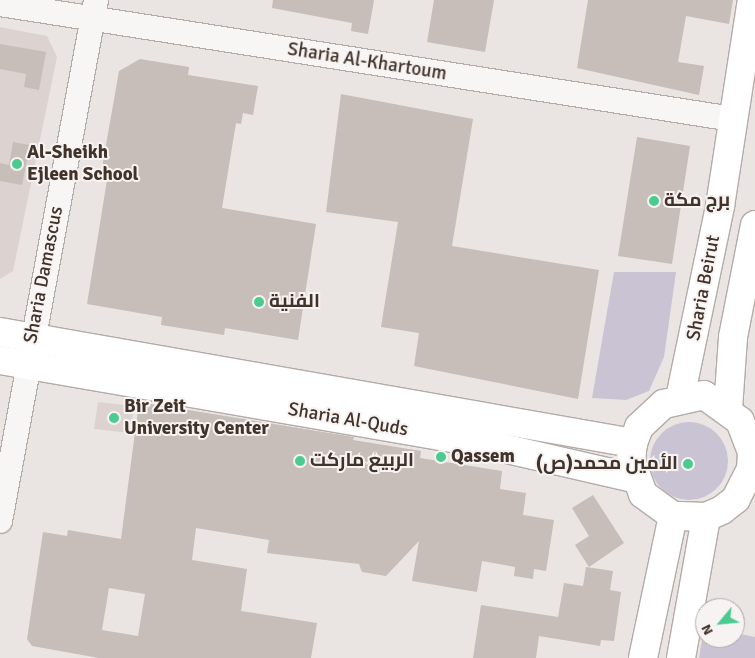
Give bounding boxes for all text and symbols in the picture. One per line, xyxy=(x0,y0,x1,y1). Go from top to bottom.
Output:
street label: Sharia Al-Khartoum xyxy=(286,38,448,86)
place label: Al-Sheikh Ejleen School xyxy=(27,142,139,186)
marker: Al-Sheikh Ejleen School xyxy=(11,158,23,170)
place label: برج مكة xyxy=(664,190,730,212)
marker: برج مكة xyxy=(648,195,660,207)
street label: Sharia Damascus xyxy=(20,204,68,346)
street label: Sharia Beirut xyxy=(683,233,725,343)
place label: الفنية xyxy=(269,291,320,313)
marker: الفنية xyxy=(253,296,265,308)
place label: Bir Zeit University Center xyxy=(124,396,269,440)
street label: Sharia Al-Quds xyxy=(286,398,410,442)
marker: Bir Zeit University Center xyxy=(108,412,120,424)
place label: Qassem xyxy=(451,446,515,468)
place label: الربيع ماركت xyxy=(310,450,414,472)
marker: Qassem xyxy=(435,451,447,463)
place label: الأمين محمد(ص) xyxy=(536,453,678,475)
marker: الربيع ماركت xyxy=(294,455,306,467)
marker: الأمين محمد(ص) xyxy=(682,458,694,470)
north arrow xyxy=(695,598,745,648)
text: N xyxy=(697,622,717,638)

